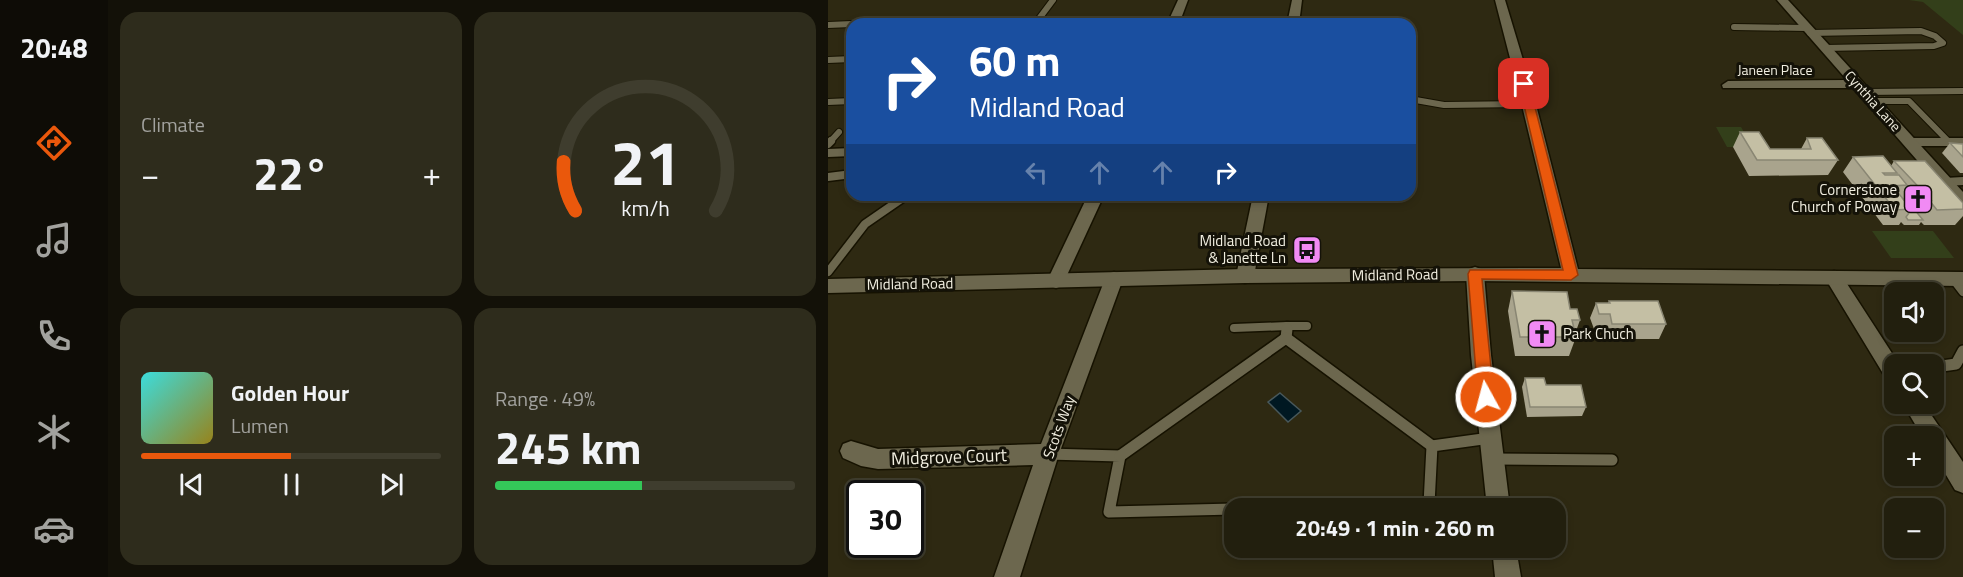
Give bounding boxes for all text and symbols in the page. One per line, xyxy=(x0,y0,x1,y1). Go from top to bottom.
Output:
text: 20:48 xyxy=(20,27,88,68)
text: 60 m xyxy=(969,28,1061,92)
icon: right xyxy=(870,42,948,120)
pin xyxy=(1498,58,1549,109)
street label: Janeen Place xyxy=(1738,59,1812,80)
street label: Cynthia Lane xyxy=(1840,66,1906,136)
icon: arrive xyxy=(1507,67,1540,100)
text: Midland Road xyxy=(969,86,1125,127)
text: Climate xyxy=(141,109,205,140)
text: 21 xyxy=(610,114,680,209)
icon: directions xyxy=(33,122,75,164)
text: 22° xyxy=(253,139,329,207)
text: − xyxy=(141,149,159,199)
text: + xyxy=(423,149,441,199)
icon: left xyxy=(1020,156,1053,189)
icon: ahead xyxy=(1083,156,1116,189)
icon: ahead xyxy=(1146,156,1179,189)
icon: right xyxy=(1209,156,1242,189)
place label: Cornerstone Church of Poway xyxy=(1791,178,1897,218)
church icon: Cornerstone Church of Poway xyxy=(1902,183,1934,215)
text: km/h xyxy=(621,192,669,224)
icon: music xyxy=(33,219,75,261)
place label: Midland Road & Janette Ln xyxy=(1199,229,1286,269)
bus stop icon: Midland Road & Janette Ln xyxy=(1291,234,1323,266)
street label: Midland Road xyxy=(1352,262,1438,287)
street label: Midland Road xyxy=(867,271,953,296)
map controls xyxy=(1884,282,1944,558)
button: sound xyxy=(1884,282,1944,342)
icon: phone xyxy=(33,315,75,357)
church icon: Park Chuch xyxy=(1526,318,1558,350)
place label: Park Chuch xyxy=(1563,322,1634,345)
button: search xyxy=(1884,354,1944,414)
position arrow xyxy=(1454,365,1518,429)
text: Golden Hour xyxy=(231,376,349,410)
text: Range · 49% xyxy=(495,383,595,414)
street label: Scots Way xyxy=(1036,392,1081,462)
text: Lumen xyxy=(231,410,289,441)
icon: climate xyxy=(33,411,75,453)
text: 245 km xyxy=(495,413,641,481)
button: + xyxy=(1884,426,1944,486)
street label: Midgrove Court xyxy=(891,441,1008,472)
icon: previous xyxy=(175,468,208,501)
icon: pause xyxy=(275,468,308,501)
icon: next xyxy=(375,468,408,501)
speed limit sign: 30 xyxy=(846,480,924,558)
button: − xyxy=(1884,498,1944,558)
icon: car xyxy=(33,508,75,550)
text: 20:49 · 1 min · 260 m xyxy=(1295,511,1495,545)

